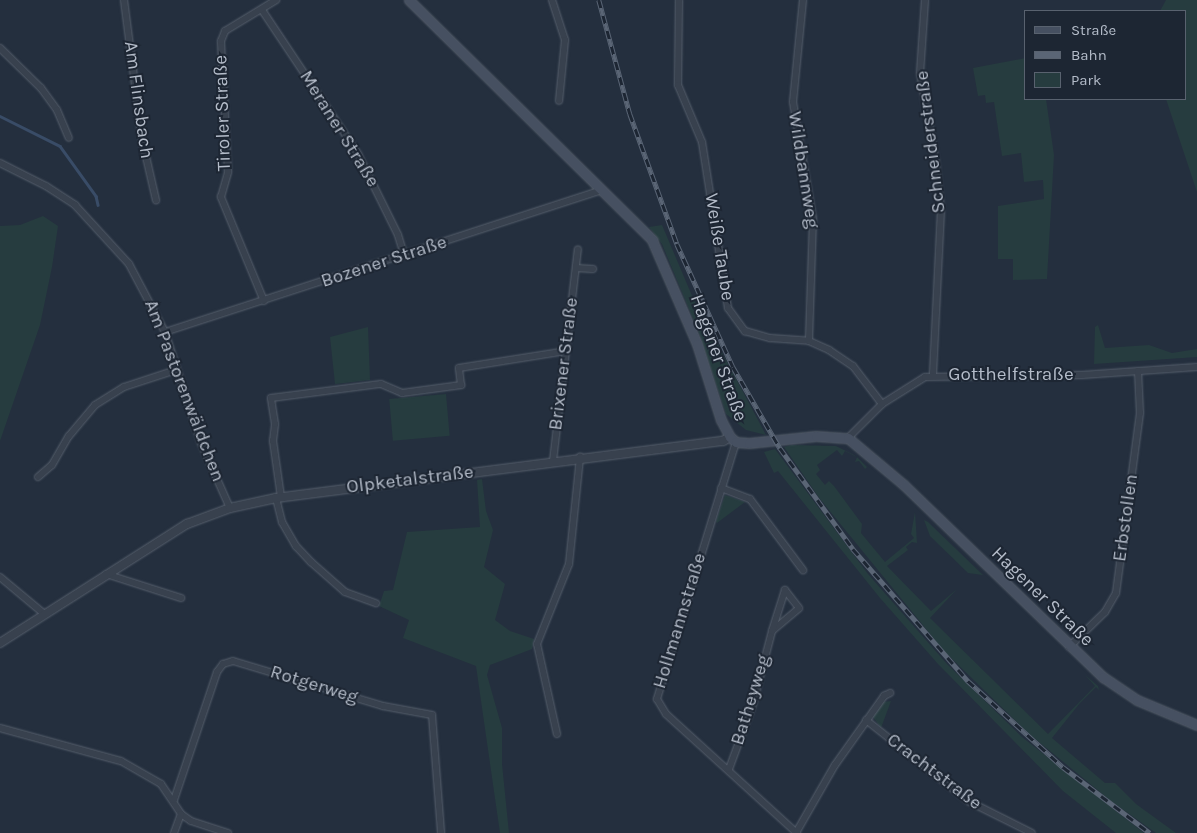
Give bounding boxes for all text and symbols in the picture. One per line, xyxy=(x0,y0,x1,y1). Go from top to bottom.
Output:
legend xyxy=(1024,10,1187,100)
text: Straße xyxy=(1071,21,1116,39)
street label: Am Flinsbach xyxy=(118,40,158,160)
text: Bahn xyxy=(1071,46,1107,64)
street label: Tiroler Straße xyxy=(210,55,236,171)
street label: Meraner Straße xyxy=(294,66,384,192)
street label: Schneiderstraße xyxy=(911,69,951,215)
text: Park xyxy=(1071,71,1101,89)
street label: Wildbannweg xyxy=(783,110,823,230)
street label: Weiße Taube xyxy=(699,192,739,302)
street label: Bozener Straße xyxy=(318,231,450,293)
street label: Hagener Straße xyxy=(684,291,752,425)
street label: Brixener Straße xyxy=(545,296,583,432)
street label: Am Pastorenwäldchen xyxy=(139,297,229,485)
street label: Gotthelfstraße xyxy=(948,364,1074,386)
street label: Olpketalstraße xyxy=(345,461,475,499)
street label: Erbstollen xyxy=(1109,473,1143,563)
street label: Hagener Straße xyxy=(986,542,1098,652)
street label: Hollmannstraße xyxy=(649,550,711,692)
street label: Batheyweg xyxy=(726,652,776,748)
street label: Rotgerweg xyxy=(267,661,361,709)
street label: Crachtstraße xyxy=(882,729,986,815)

